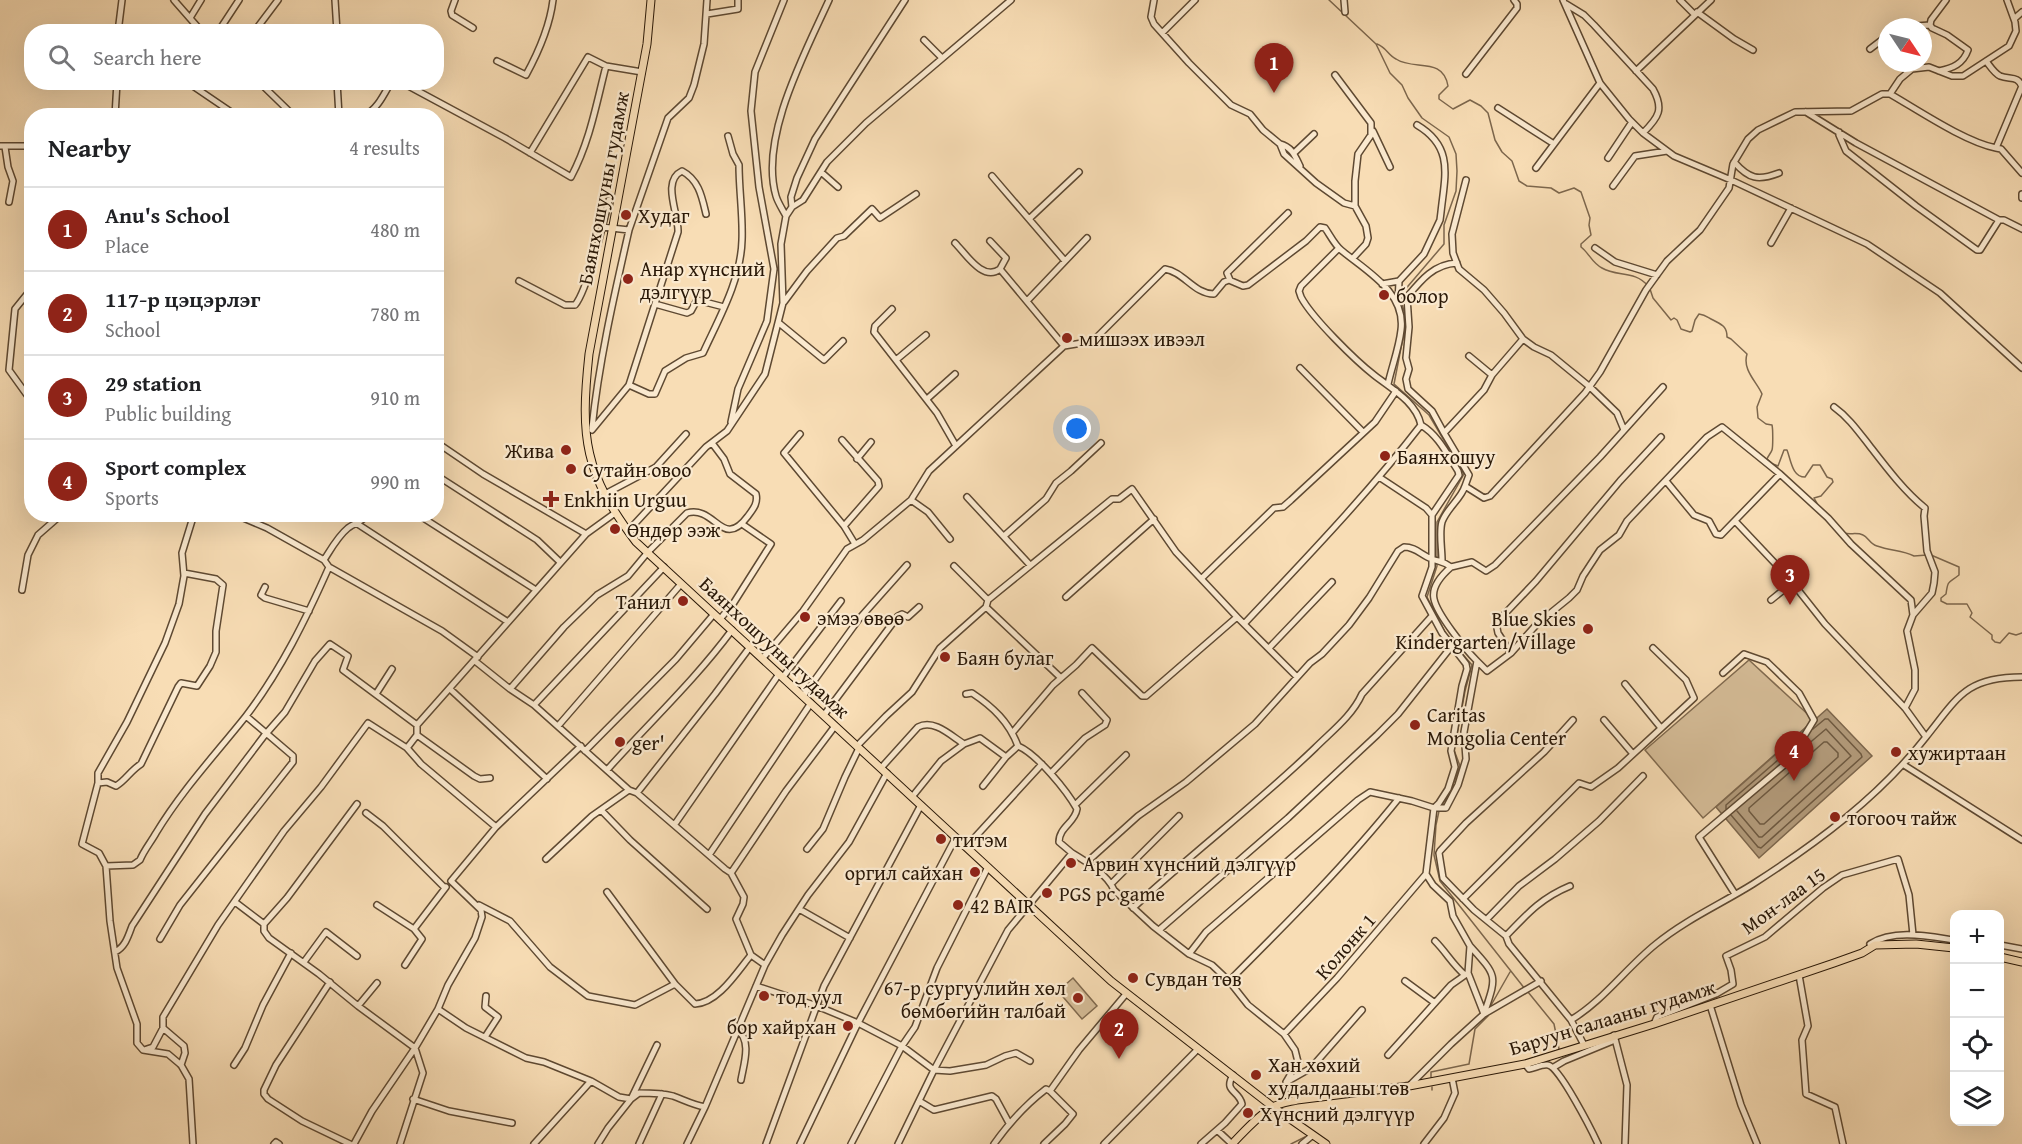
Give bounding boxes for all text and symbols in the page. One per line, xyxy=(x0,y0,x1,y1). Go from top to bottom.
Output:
north arrow xyxy=(1878,18,1932,72)
search box xyxy=(24,24,444,90)
icon: search xyxy=(45,41,78,74)
text: Search here xyxy=(93,41,202,73)
pin: 1 xyxy=(1254,44,1294,93)
street label: Баянхошууны гудамж xyxy=(570,88,636,287)
text: Nearby xyxy=(48,128,131,167)
text: 4 results xyxy=(349,133,420,162)
text: Anu's School xyxy=(105,199,230,231)
place label: Худаг xyxy=(638,201,690,230)
marker: Худаг xyxy=(619,208,633,222)
text: 1 xyxy=(62,215,73,244)
text: 480 m xyxy=(370,215,420,244)
text: Place xyxy=(105,231,149,260)
place label: Анар хүнсний дэлгүүр xyxy=(640,254,765,306)
marker: Анар хүнсний дэлгүүр xyxy=(621,272,635,286)
place label: болор xyxy=(1396,281,1449,310)
text: 117-р цэцэрлэг xyxy=(105,283,260,315)
marker: болор xyxy=(1377,288,1391,302)
text: 2 xyxy=(62,299,73,328)
text: 780 m xyxy=(370,299,420,328)
text: School xyxy=(105,315,161,344)
place label: мишээх ивээл xyxy=(1079,324,1205,353)
marker: мишээх ивээл xyxy=(1060,331,1074,345)
text: 29 station xyxy=(105,367,202,399)
text: 3 xyxy=(62,383,73,412)
text: 910 m xyxy=(370,383,420,412)
text: Public building xyxy=(105,399,231,428)
your location xyxy=(1062,414,1091,443)
place label: Жива xyxy=(504,436,554,465)
place label: Баянхошуу xyxy=(1397,442,1496,471)
marker: Жива xyxy=(559,443,573,457)
marker: Баянхошуу xyxy=(1378,449,1392,463)
text: Sport complex xyxy=(105,451,246,483)
place label: Сутайн овоо xyxy=(583,455,692,484)
marker: Сутайн овоо xyxy=(564,462,578,476)
text: 4 xyxy=(62,467,73,496)
text: 990 m xyxy=(370,467,420,496)
text: Sports xyxy=(105,483,159,512)
place label: Enkhiin Urguu xyxy=(564,485,687,514)
marker: Enkhiin Urguu xyxy=(542,490,560,508)
place label: Өндөр ээж xyxy=(627,515,721,544)
marker: Өндөр ээж xyxy=(608,522,622,536)
pin: 3 xyxy=(1770,556,1810,605)
street label: Баянхошууны гудамж xyxy=(693,569,857,725)
place label: Танил xyxy=(616,587,671,616)
marker: Танил xyxy=(676,594,690,608)
place label: эмээ өвөө xyxy=(817,603,904,632)
place label: Blue Skies Kindergarten/Village xyxy=(1396,604,1576,656)
marker: эмээ өвөө xyxy=(798,610,812,624)
marker: Blue Skies Kindergarten/Village xyxy=(1581,622,1595,636)
place label: Баян булаг xyxy=(957,643,1054,672)
marker: Баян булаг xyxy=(938,650,952,664)
place label: Caritas Mongolia Center xyxy=(1427,700,1566,752)
marker: Caritas Mongolia Center xyxy=(1408,718,1422,732)
place label: ger' xyxy=(632,728,665,757)
pin: 4 xyxy=(1774,732,1814,781)
marker: ger' xyxy=(613,735,627,749)
place label: хужиртаан xyxy=(1908,738,2006,767)
marker: хужиртаан xyxy=(1889,745,1903,759)
place label: тогооч тайж xyxy=(1847,803,1957,832)
marker: тогооч тайж xyxy=(1828,810,1842,824)
place label: титэм xyxy=(953,825,1008,854)
marker: титэм xyxy=(934,832,948,846)
place label: Арвин хүнсний дэлгүүр xyxy=(1083,849,1296,878)
marker: Арвин хүнсний дэлгүүр xyxy=(1064,856,1078,870)
place label: оргил сайхан xyxy=(845,858,963,887)
street label: Мон-лаа 15 xyxy=(1735,859,1831,941)
marker: оргил сайхан xyxy=(968,865,982,879)
place label: PGS pc game xyxy=(1059,879,1165,908)
marker: PGS pc game xyxy=(1040,886,1054,900)
place label: 42 BAIR xyxy=(970,891,1035,920)
marker: 42 BAIR xyxy=(951,898,965,912)
street label: Колонк 1 xyxy=(1308,906,1382,986)
map controls xyxy=(1950,910,2004,1126)
button: + xyxy=(1950,910,2004,964)
place label: Сувдан төв xyxy=(1145,964,1242,993)
button: − xyxy=(1950,964,2004,1018)
marker: Сувдан төв xyxy=(1126,971,1140,985)
street label: Баруун салааны гудамж xyxy=(1505,972,1719,1062)
place label: 67-р сургуулийн хөл бөмбөгийн талбай xyxy=(884,973,1066,1025)
place label: тод уул xyxy=(776,982,843,1011)
marker: тод уул xyxy=(757,989,771,1003)
marker: 67-р сургуулийн хөл бөмбөгийн талбай xyxy=(1071,991,1085,1005)
pin: 2 xyxy=(1100,1010,1138,1059)
place label: бор хайрхан xyxy=(727,1012,836,1041)
button: locate xyxy=(1950,1018,2004,1072)
marker: бор хайрхан xyxy=(841,1019,855,1033)
place label: Хан хөхий худалдааны төв xyxy=(1268,1050,1409,1102)
marker: Хан хөхий худалдааны төв xyxy=(1249,1068,1263,1082)
button: layers xyxy=(1950,1072,2004,1126)
place label: Хүнсний дэлгүүр xyxy=(1260,1099,1415,1128)
marker: Хүнсний дэлгүүр xyxy=(1241,1106,1255,1120)

